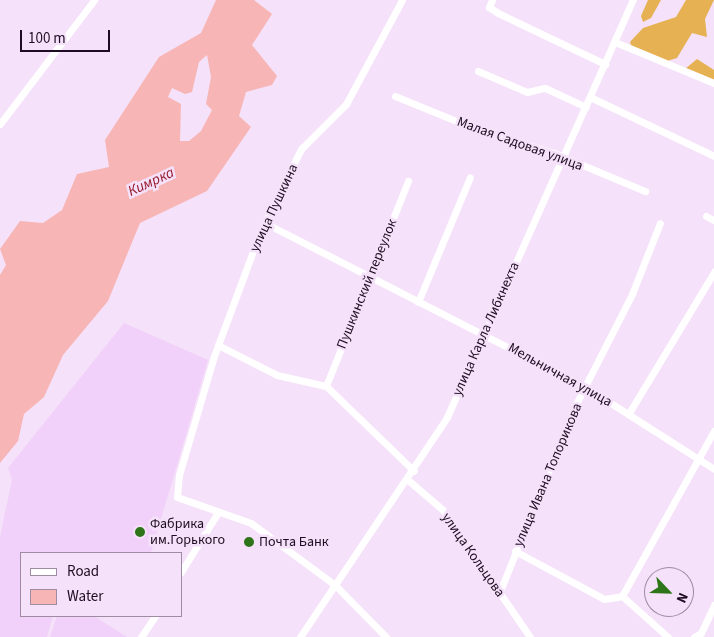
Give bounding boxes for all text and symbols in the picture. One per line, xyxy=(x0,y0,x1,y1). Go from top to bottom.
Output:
scale bar xyxy=(22,20,112,52)
text: 100 m xyxy=(28,28,66,49)
street label: Малая Садовая улица xyxy=(455,113,585,175)
street label: улица Пушкина xyxy=(246,161,302,255)
water label: Кимрка xyxy=(125,164,177,200)
street label: Пушкинский переулок xyxy=(333,217,401,351)
street label: улица Карла Либкнехта xyxy=(449,259,523,399)
street label: Мельничная улица xyxy=(505,340,615,410)
street label: улица Ивана Топорикова xyxy=(510,401,586,549)
street label: улица Кольцова xyxy=(438,510,508,600)
place label: Фабрика им.Горького xyxy=(150,516,225,548)
marker: Фабрика им.Горького xyxy=(134,526,146,538)
place label: Почта Банк xyxy=(259,534,329,550)
marker: Почта Банк xyxy=(243,536,255,548)
legend xyxy=(20,552,182,617)
text: Road xyxy=(67,561,99,582)
north arrow xyxy=(644,567,694,617)
text: Water xyxy=(67,586,103,607)
text: N xyxy=(671,589,693,606)

